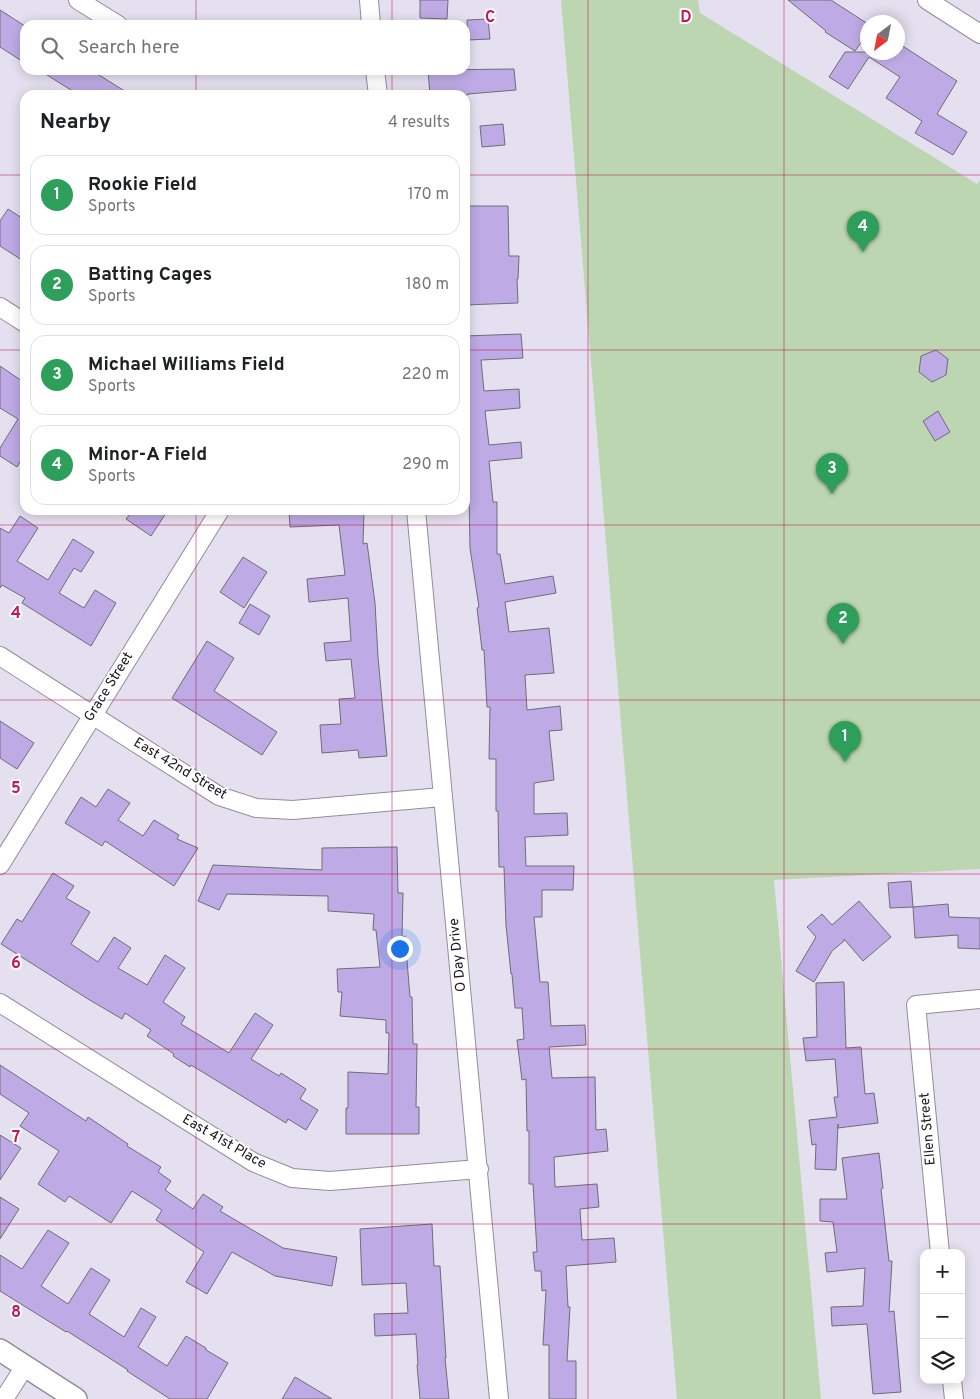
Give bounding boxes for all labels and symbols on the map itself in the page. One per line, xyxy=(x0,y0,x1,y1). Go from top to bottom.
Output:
text: C xyxy=(485,8,495,28)
text: D xyxy=(680,8,692,28)
north arrow xyxy=(860,15,905,60)
pin: 4 xyxy=(847,211,879,252)
pin: 3 xyxy=(816,453,848,494)
pin: 2 xyxy=(827,603,859,644)
text: 4 xyxy=(11,604,21,624)
street label: Grace Street xyxy=(81,649,137,725)
pin: 1 xyxy=(829,721,861,762)
street label: East 42nd Street xyxy=(130,734,230,804)
text: 5 xyxy=(11,779,21,799)
street label: O Day Drive xyxy=(446,917,470,993)
your location xyxy=(387,936,413,962)
text: 6 xyxy=(11,954,21,974)
street label: Ellen Street xyxy=(916,1092,940,1166)
street label: East 41st Place xyxy=(179,1111,269,1173)
text: 7 xyxy=(12,1128,20,1148)
text: 8 xyxy=(11,1303,21,1323)

